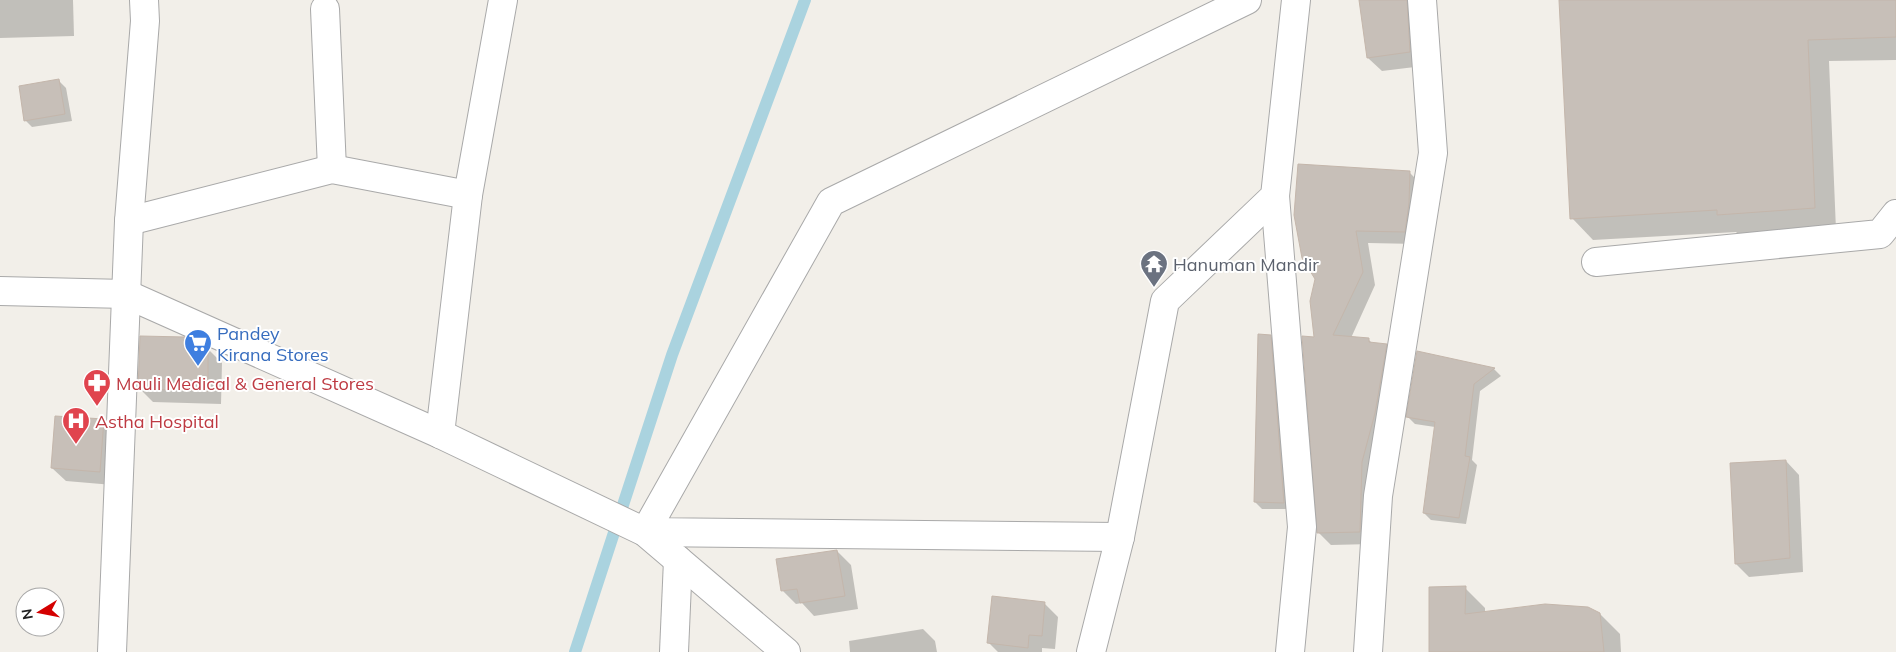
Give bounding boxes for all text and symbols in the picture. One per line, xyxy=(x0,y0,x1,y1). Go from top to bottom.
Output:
temple icon: Hanuman Mandir xyxy=(1139,249,1169,288)
place label: Hanuman Mandir xyxy=(1173,253,1319,276)
place label: Pandey Kirana Stores xyxy=(217,322,329,366)
supermarket icon: Pandey Kirana Stores xyxy=(183,328,213,367)
pharmacy icon: Mauli Medical & General Stores xyxy=(82,368,112,407)
place label: Mauli Medical & General Stores xyxy=(116,372,374,395)
hospital icon: Astha Hospital xyxy=(61,406,91,445)
place label: Astha Hospital xyxy=(95,410,219,433)
north arrow xyxy=(15,587,65,637)
text: N xyxy=(17,607,37,621)

